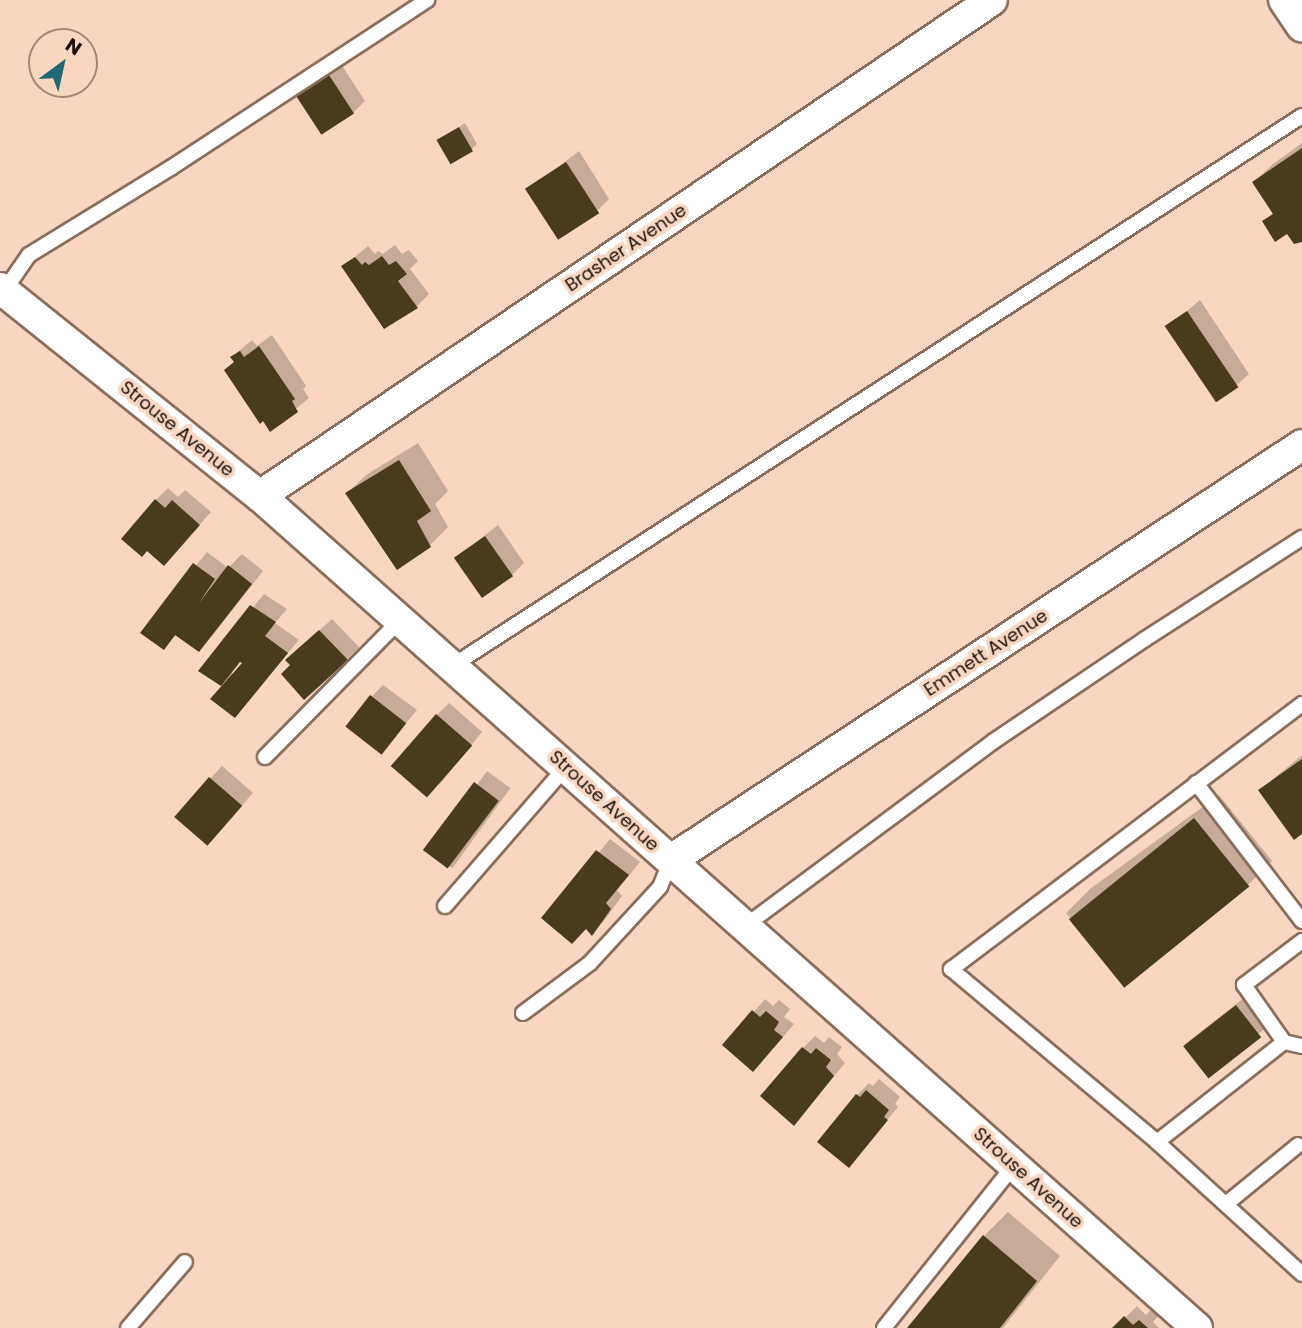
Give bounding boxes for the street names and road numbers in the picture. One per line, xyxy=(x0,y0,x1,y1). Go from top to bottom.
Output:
street label: Brasher Avenue xyxy=(561,200,691,296)
street label: Strouse Avenue xyxy=(116,377,238,481)
street label: Emmett Avenue xyxy=(920,605,1052,701)
street label: Strouse Avenue xyxy=(545,746,663,856)
street label: Strouse Avenue xyxy=(969,1123,1087,1233)

